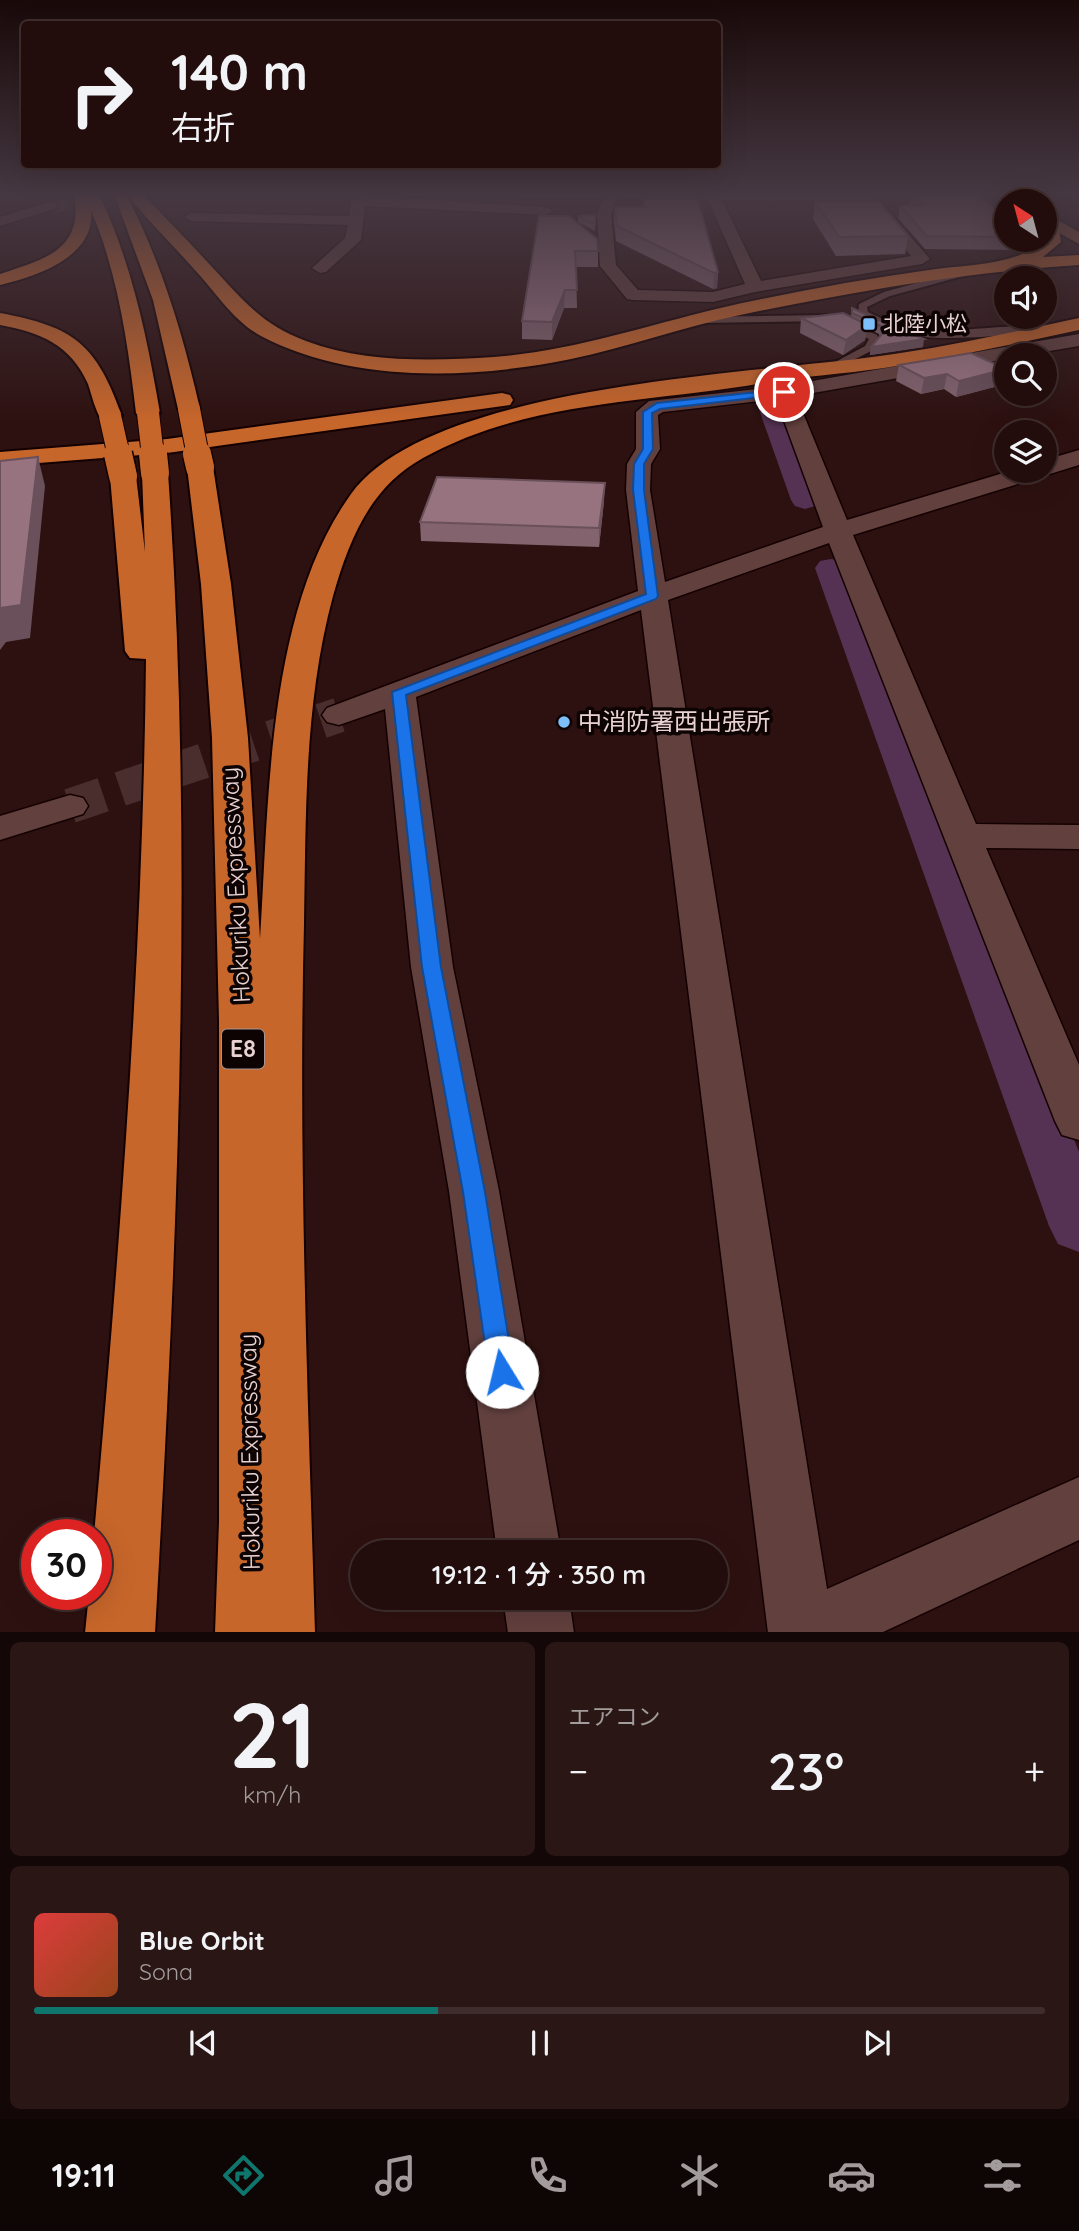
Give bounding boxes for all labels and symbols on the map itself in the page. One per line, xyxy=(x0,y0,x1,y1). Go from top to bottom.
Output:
north arrow xyxy=(994,189,1057,252)
place label: 北陸小松 xyxy=(883,310,967,336)
marker: 北陸小松 xyxy=(861,316,877,332)
pin xyxy=(754,362,814,422)
place label: 中消防署西出張所 xyxy=(578,706,770,736)
marker: 中消防署西出張所 xyxy=(556,714,572,730)
street label: Hokuriku Expressway xyxy=(214,766,256,1004)
road number: E8 xyxy=(222,1030,264,1068)
street label: Hokuriku Expressway xyxy=(232,1334,266,1570)
position arrow xyxy=(465,1335,539,1409)
speed limit sign: 30 xyxy=(21,1519,112,1610)

